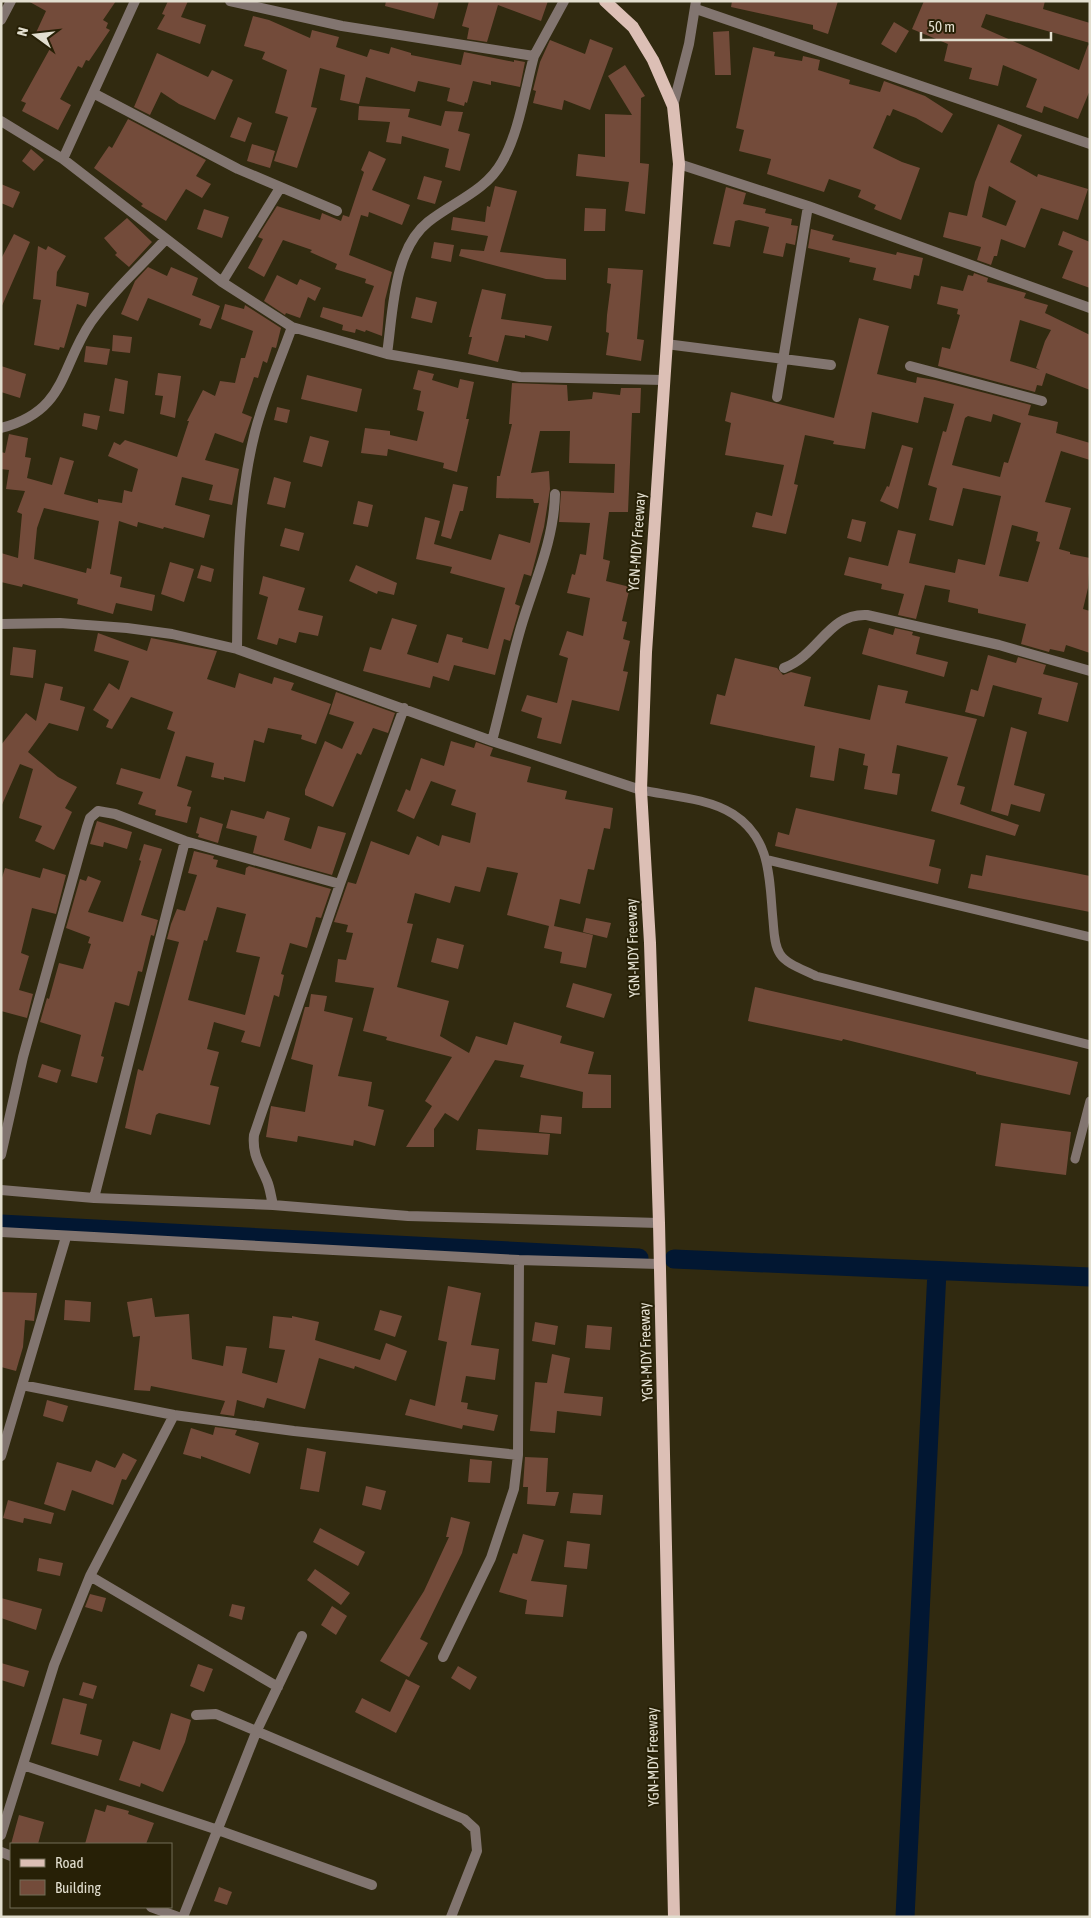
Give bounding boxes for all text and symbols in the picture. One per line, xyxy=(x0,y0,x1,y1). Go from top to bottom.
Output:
north arrow xyxy=(10,10,60,60)
scale bar xyxy=(921,10,1051,42)
text: 50 m xyxy=(928,18,955,35)
text: N xyxy=(14,26,31,38)
street label: YGN-MDY Freeway xyxy=(625,492,648,592)
street label: YGN-MDY Freeway xyxy=(622,898,643,998)
street label: YGN-MDY Freeway xyxy=(635,1302,656,1402)
street label: YGN-MDY Freeway xyxy=(643,1707,662,1807)
legend xyxy=(10,1843,172,1908)
text: Road xyxy=(55,1854,84,1871)
text: Building xyxy=(55,1879,101,1896)

